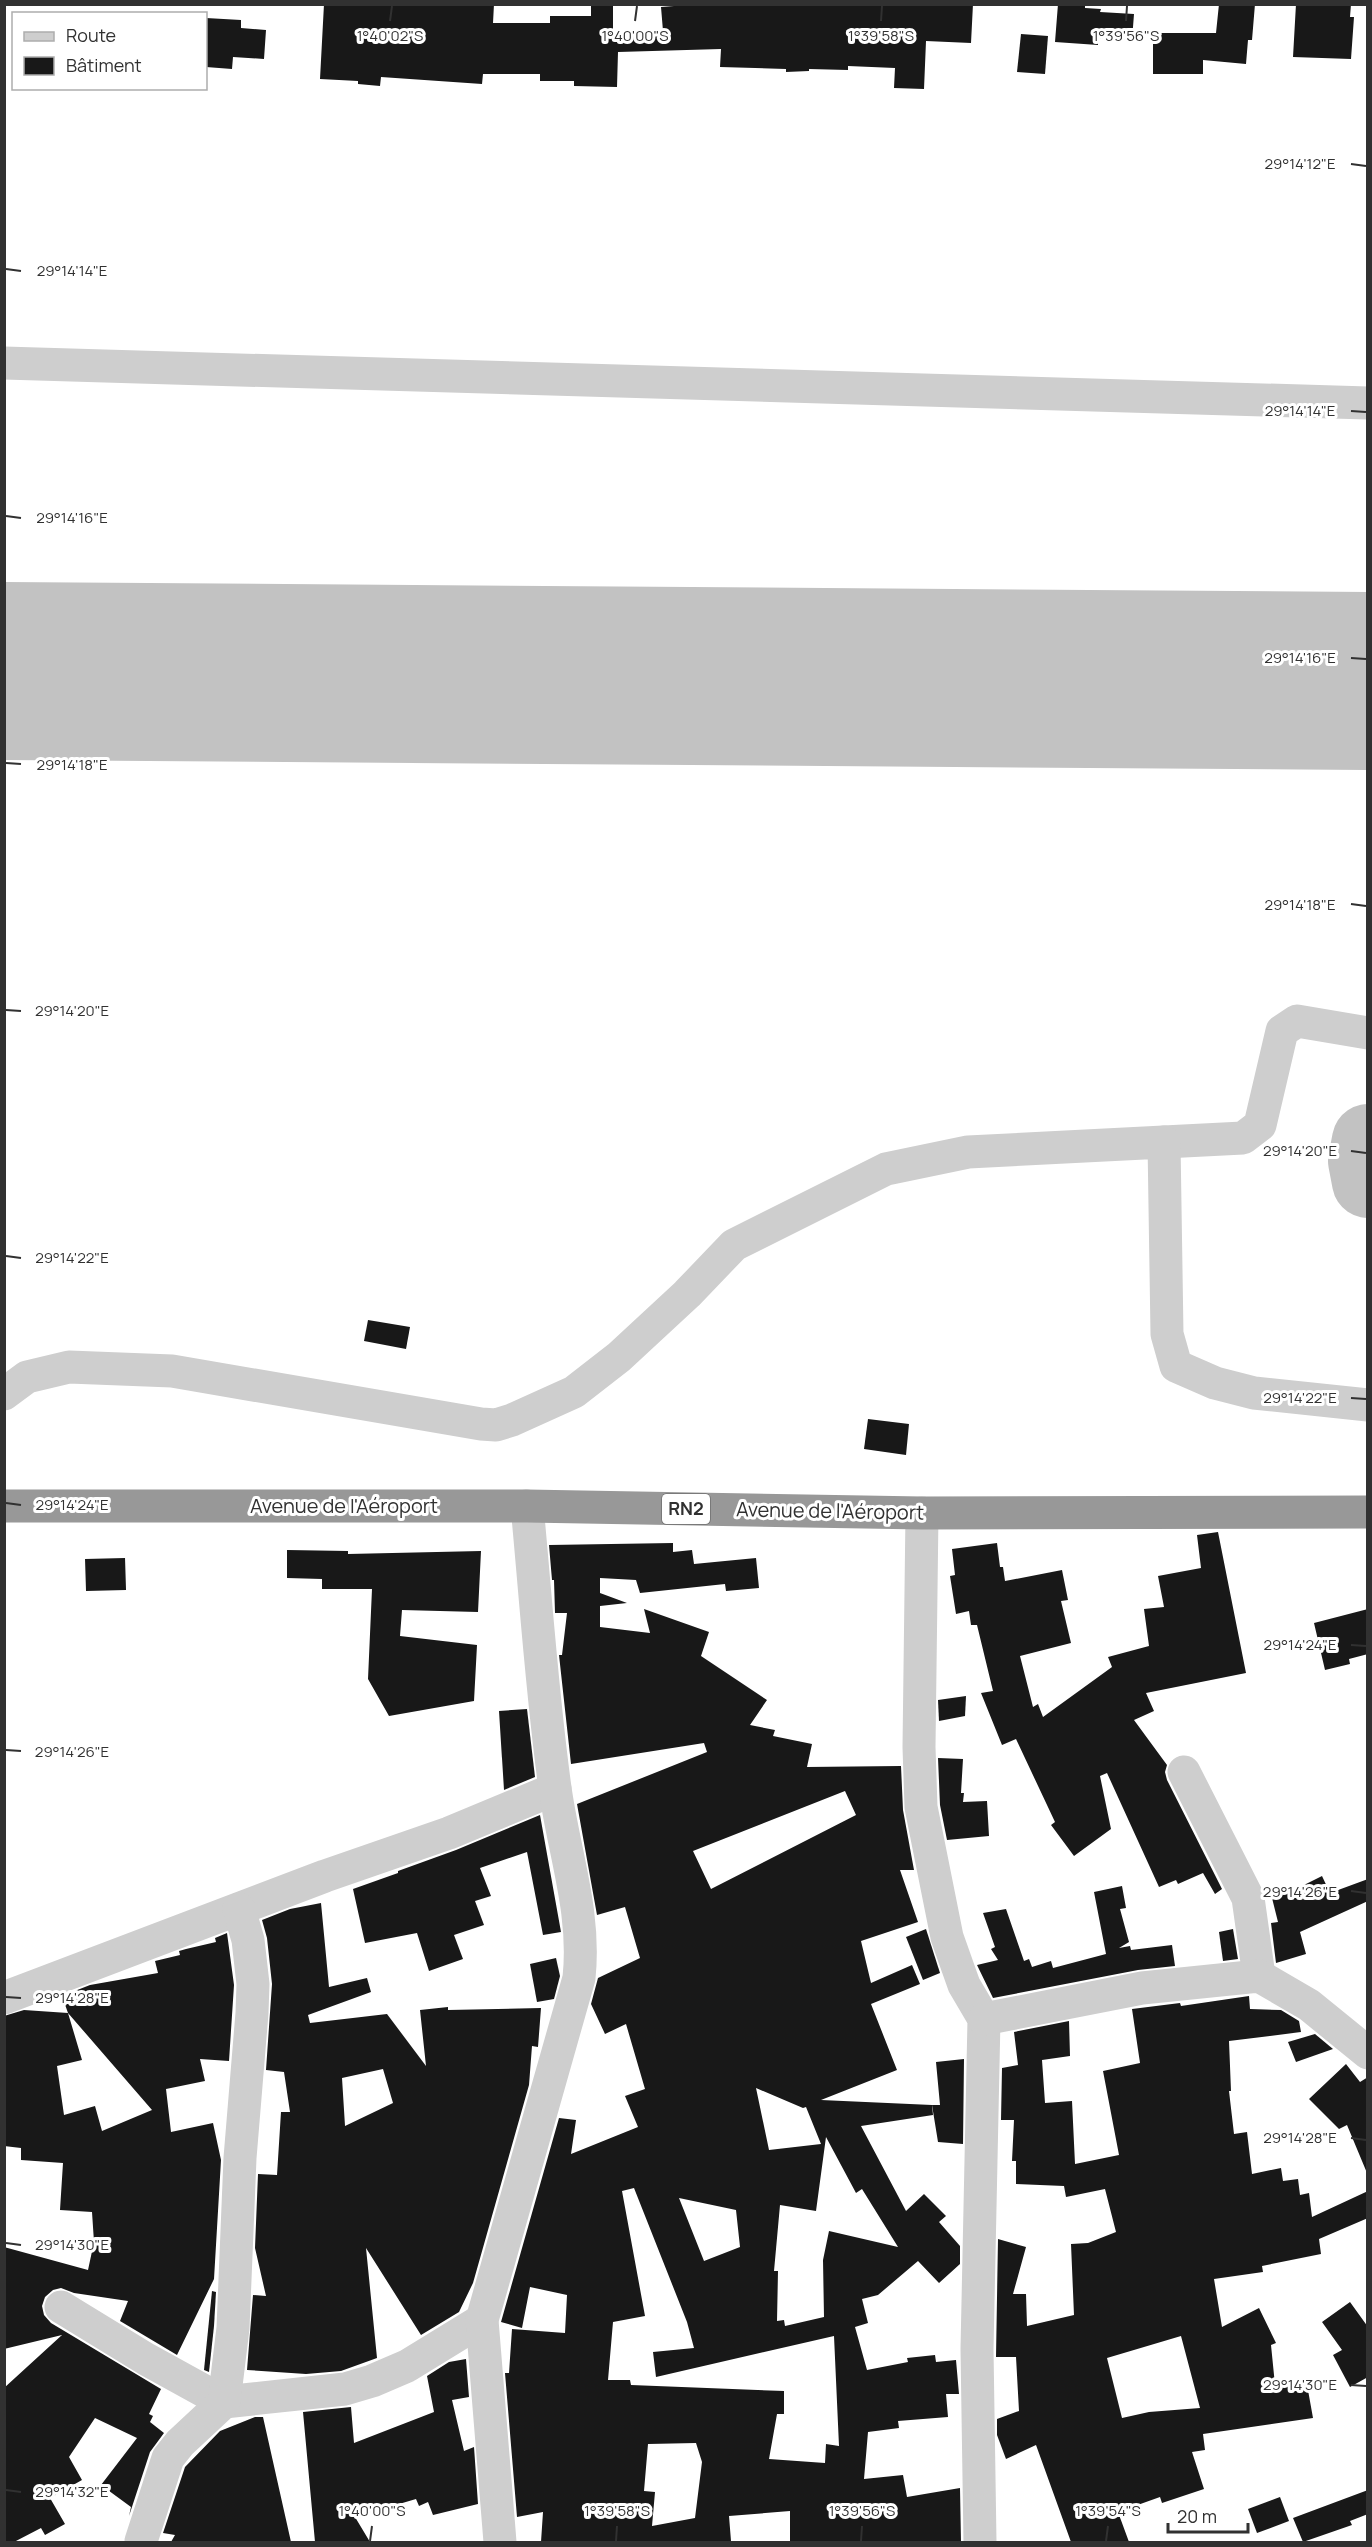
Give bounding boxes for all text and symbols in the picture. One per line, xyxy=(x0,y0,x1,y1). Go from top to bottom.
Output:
legend xyxy=(12,12,207,90)
text: Route xyxy=(66,23,116,47)
text: 1°40'02"S xyxy=(357,25,423,46)
text: 1°40'00"S xyxy=(601,25,669,46)
text: 1°39'58"S xyxy=(848,25,914,46)
text: 1°39'56"S xyxy=(1093,25,1159,46)
text: Bâtiment xyxy=(66,53,142,77)
text: 29°14'12"E xyxy=(1265,153,1335,174)
text: 29°14'14"E xyxy=(37,260,107,281)
text: 29°14'14"E xyxy=(1265,400,1335,421)
text: 29°14'16"E xyxy=(36,507,108,528)
text: 29°14'16"E xyxy=(1264,647,1336,668)
text: 29°14'18"E xyxy=(36,754,108,775)
text: 29°14'18"E xyxy=(1264,894,1336,915)
text: 29°14'20"E xyxy=(35,1000,109,1021)
text: 29°14'20"E xyxy=(1263,1140,1337,1161)
text: 29°14'22"E xyxy=(35,1247,109,1268)
text: 29°14'22"E xyxy=(1263,1387,1337,1408)
street label: Avenue de l'Aéroport xyxy=(250,1492,438,1519)
text: 29°14'24"E xyxy=(35,1494,109,1515)
road number: RN2 xyxy=(662,1494,710,1524)
street label: Avenue de l'Aéroport xyxy=(736,1495,924,1526)
text: 29°14'24"E xyxy=(1263,1634,1337,1655)
text: 29°14'26"E xyxy=(35,1741,109,1762)
text: 29°14'26"E xyxy=(1263,1881,1337,1902)
text: 29°14'28"E xyxy=(35,1987,109,2008)
text: 29°14'28"E xyxy=(1263,2127,1337,2148)
text: 29°14'30"E xyxy=(35,2234,109,2255)
text: 29°14'30"E xyxy=(1263,2374,1337,2395)
text: 29°14'32"E xyxy=(35,2481,109,2502)
scale bar xyxy=(1168,2496,1248,2534)
text: 1°40'00"S xyxy=(338,2500,406,2521)
text: 1°39'58"S xyxy=(584,2500,650,2521)
text: 1°39'56"S xyxy=(829,2500,895,2521)
text: 1°39'54"S xyxy=(1075,2500,1141,2521)
text: 20 m xyxy=(1177,2504,1217,2528)

